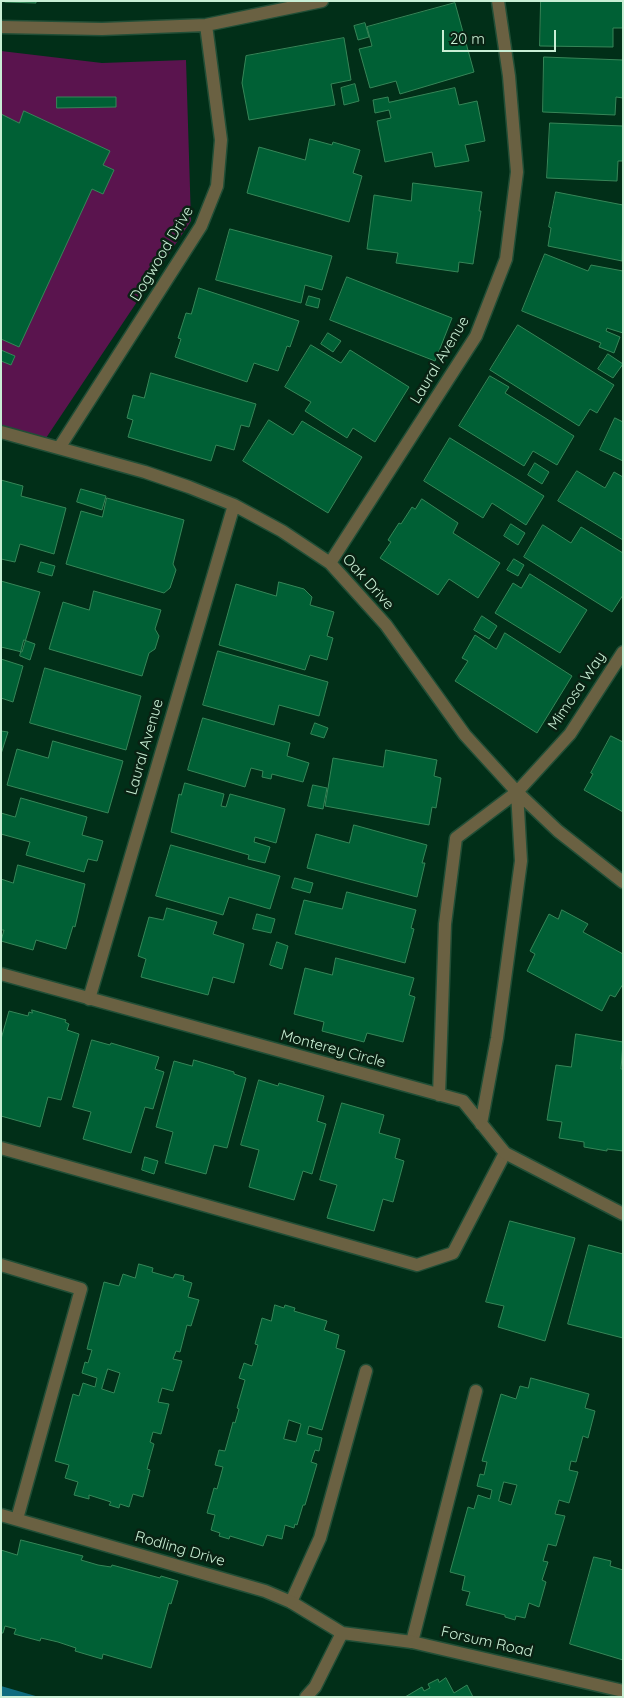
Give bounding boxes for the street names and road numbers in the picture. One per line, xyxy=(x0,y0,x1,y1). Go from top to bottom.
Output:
street label: Dogwood Drive xyxy=(126,203,198,305)
street label: Laural Avenue xyxy=(407,313,473,407)
street label: Oak Drive xyxy=(338,550,398,614)
street label: Mimosa Way xyxy=(544,648,610,734)
street label: Laural Avenue xyxy=(123,697,167,797)
street label: Monterey Circle xyxy=(278,1026,388,1072)
street label: Rodling Drive xyxy=(133,1528,227,1570)
street label: Forsum Road xyxy=(439,1623,535,1661)

